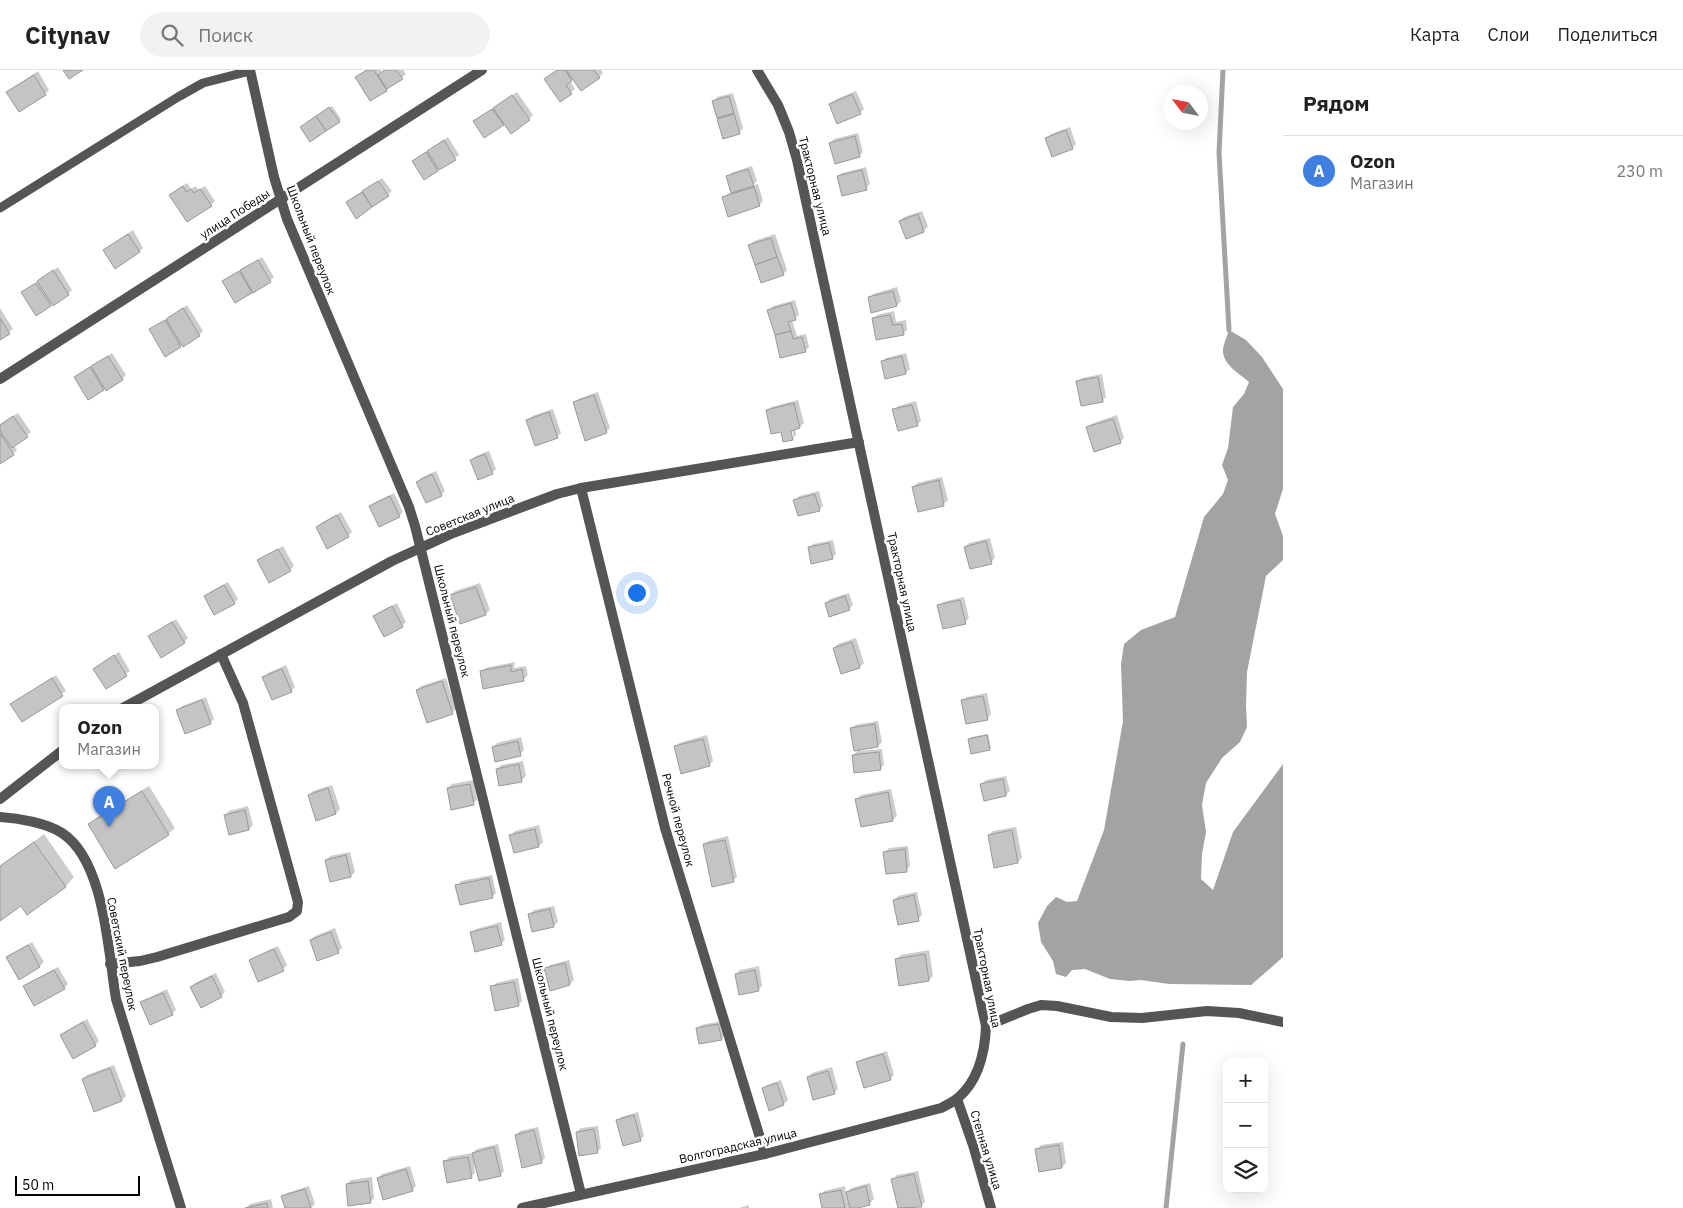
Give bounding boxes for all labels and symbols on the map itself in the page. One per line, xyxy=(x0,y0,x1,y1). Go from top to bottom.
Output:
north arrow xyxy=(1163,85,1208,130)
street label: Тракторная улица xyxy=(796,135,835,237)
street label: Школьный переулок xyxy=(284,183,339,297)
street label: улица Победы xyxy=(197,185,273,242)
street label: Советская улица xyxy=(423,490,517,539)
street label: Тракторная улица xyxy=(885,531,920,634)
street label: Школьный переулок xyxy=(431,563,474,679)
your location xyxy=(624,580,650,606)
street label: Речной переулок xyxy=(659,771,698,869)
pin: A xyxy=(93,786,125,827)
street label: Советский переулок xyxy=(104,896,141,1012)
street label: Тракторная улица xyxy=(970,927,1005,1030)
street label: Школьный переулок xyxy=(529,956,572,1072)
street label: Степная улица xyxy=(967,1108,1006,1192)
street label: Волгоградская улица xyxy=(678,1125,799,1166)
scale bar xyxy=(15,1173,140,1196)

